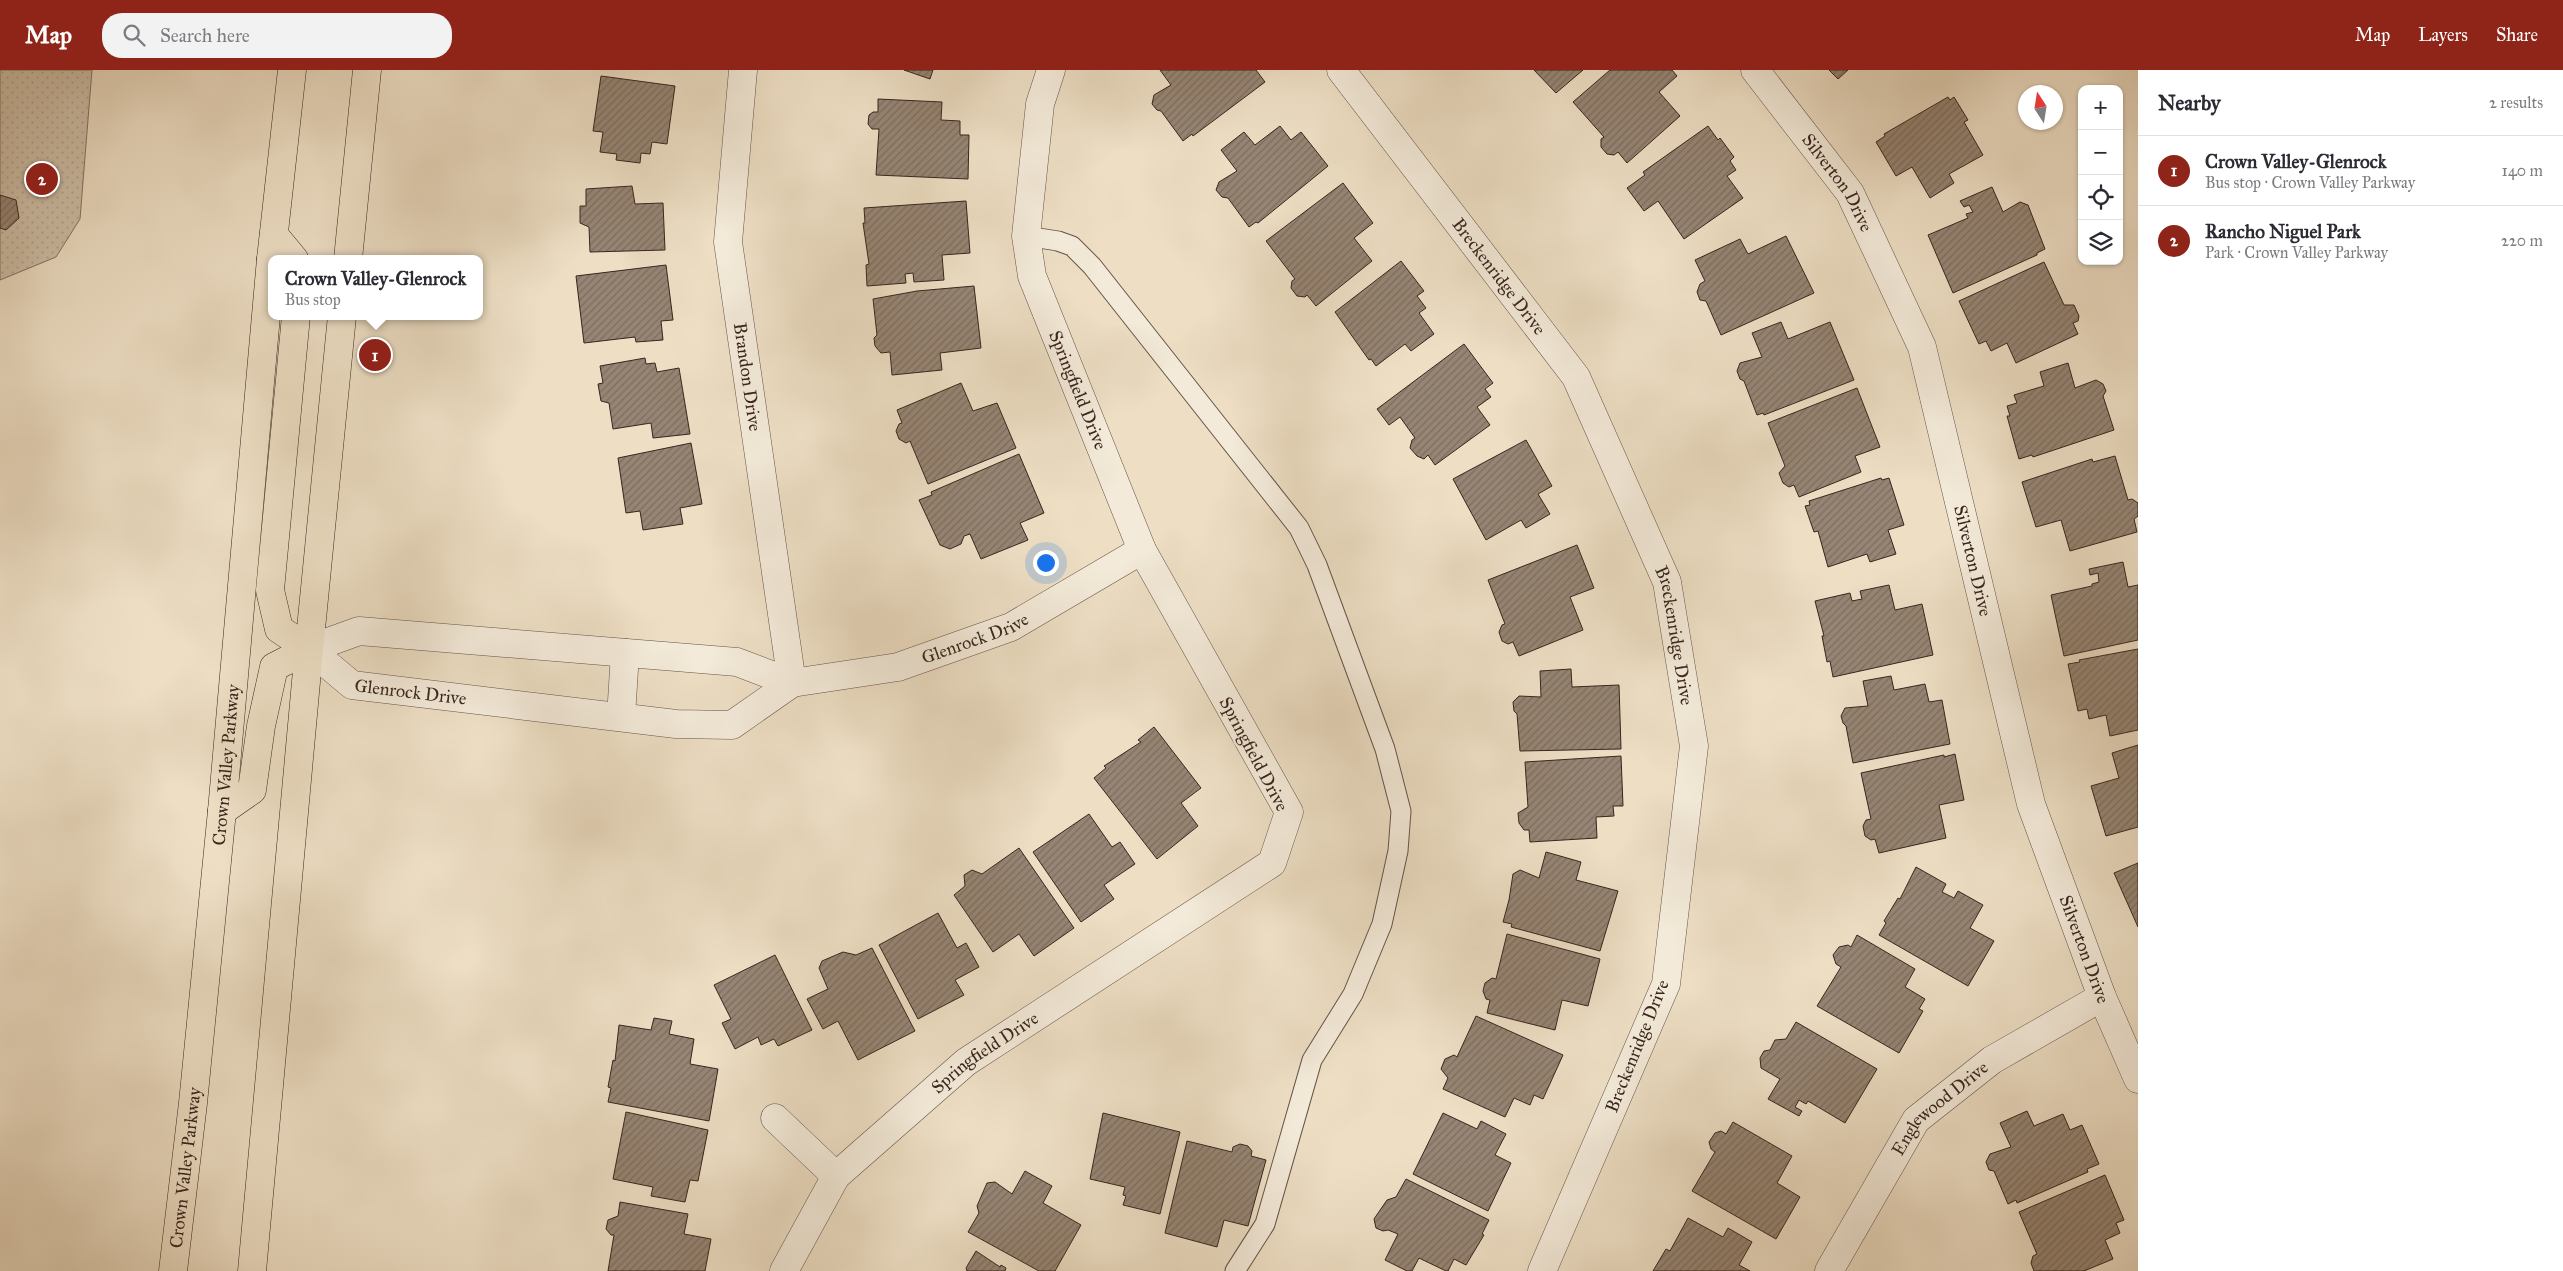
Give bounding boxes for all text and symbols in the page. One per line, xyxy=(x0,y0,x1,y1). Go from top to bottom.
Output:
search box xyxy=(102,13,452,58)
text: Map xyxy=(25,20,72,50)
icon: search xyxy=(120,21,148,49)
text: Search here xyxy=(160,24,250,47)
text: Map xyxy=(2355,24,2390,46)
text: Layers xyxy=(2418,24,2468,46)
text: Share xyxy=(2496,24,2538,46)
north arrow xyxy=(2018,85,2063,130)
map controls xyxy=(2078,85,2123,265)
button: + xyxy=(2078,85,2123,130)
text: Nearby xyxy=(2158,90,2221,116)
text: 2 results xyxy=(2489,93,2543,112)
street label: Silverton Drive xyxy=(1797,129,1877,235)
button: − xyxy=(2078,130,2123,175)
text: Crown Valley-Glenrock xyxy=(2205,150,2387,173)
pin: 2 xyxy=(26,160,58,198)
text: 1 xyxy=(2171,161,2177,180)
text: 140 m xyxy=(2502,161,2543,180)
text: Bus stop · Crown Valley Parkway xyxy=(2205,173,2415,192)
button: locate xyxy=(2078,175,2123,220)
street label: Breckenridge Drive xyxy=(1447,214,1551,339)
button: layers xyxy=(2078,220,2123,265)
text: Rancho Niguel Park xyxy=(2205,220,2361,243)
text: 2 xyxy=(2170,231,2178,250)
text: 220 m xyxy=(2501,231,2543,250)
text: Park · Crown Valley Parkway xyxy=(2205,243,2388,262)
popup xyxy=(268,255,483,320)
text: Crown Valley-Glenrock xyxy=(285,267,466,290)
text: Bus stop xyxy=(285,290,341,309)
street label: Brandon Drive xyxy=(729,321,766,433)
street label: Springfield Drive xyxy=(1043,327,1112,453)
pin: 1 xyxy=(359,336,391,374)
street label: Silverton Drive xyxy=(1949,503,1997,618)
your location xyxy=(1033,550,1059,576)
street label: Breckenridge Drive xyxy=(1650,562,1698,707)
street label: Glenrock Drive xyxy=(919,608,1033,669)
street label: Glenrock Drive xyxy=(353,674,468,710)
street label: Crown Valley Parkway xyxy=(208,683,244,846)
street label: Springfield Drive xyxy=(1214,693,1293,815)
street label: Silverton Drive xyxy=(2055,892,2114,1007)
street label: Breckenridge Drive xyxy=(1600,976,1675,1116)
street label: Springfield Drive xyxy=(927,1007,1042,1098)
street label: Englewood Drive xyxy=(1887,1056,1992,1160)
street label: Crown Valley Parkway xyxy=(165,1086,206,1249)

